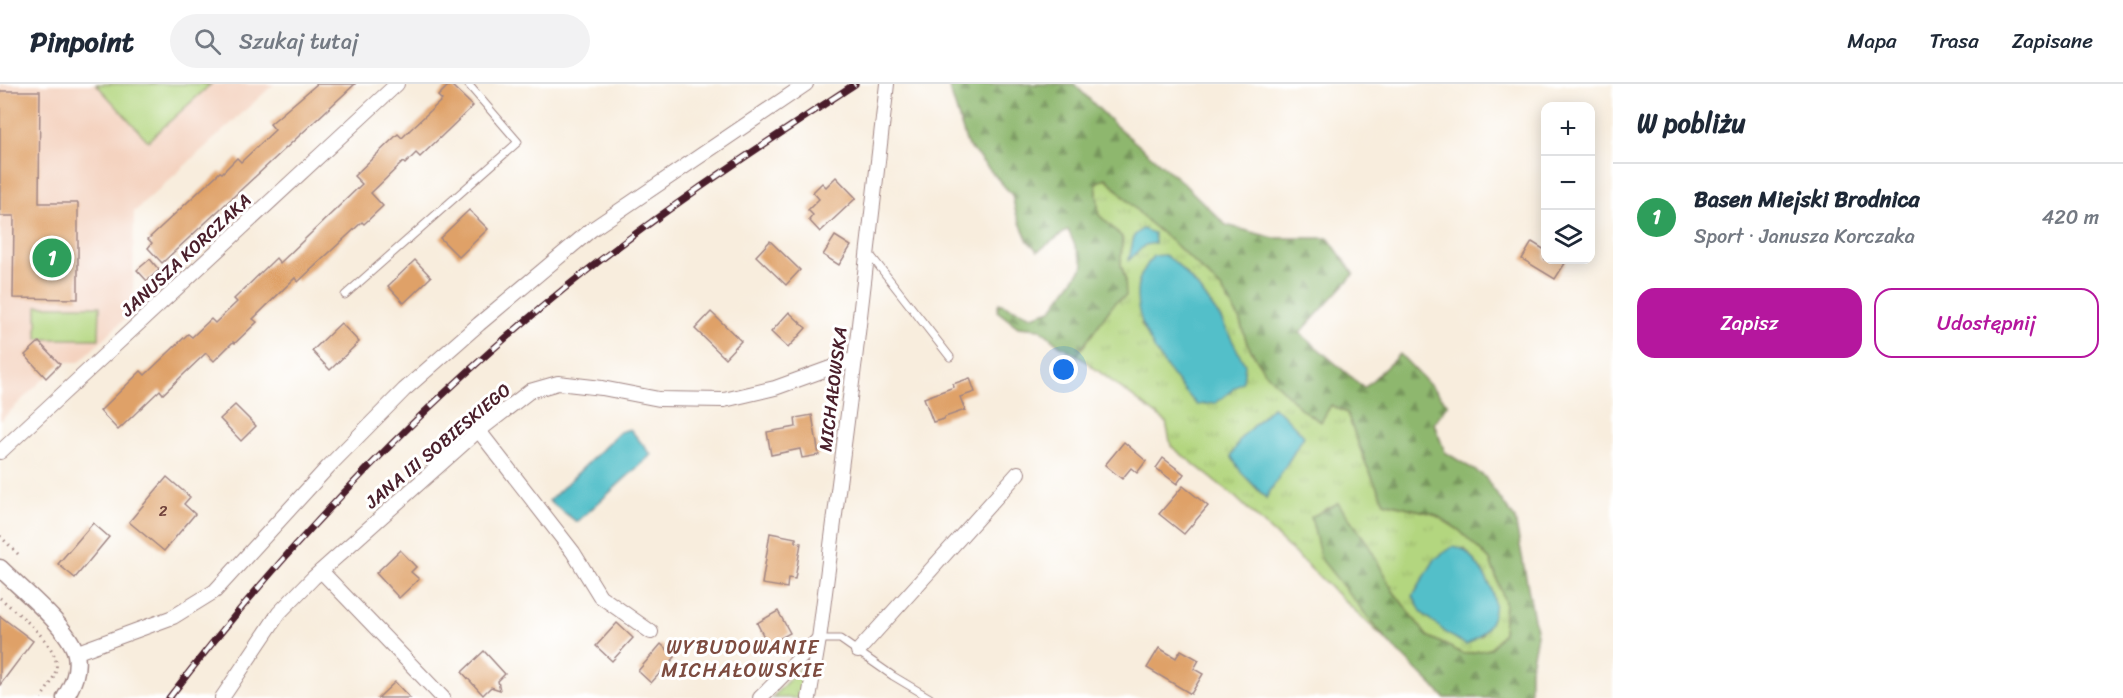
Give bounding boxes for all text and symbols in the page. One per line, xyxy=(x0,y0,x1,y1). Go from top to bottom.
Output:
search box xyxy=(170,14,590,68)
text: Pinpoint xyxy=(30,17,134,66)
text: Szukaj tutaj xyxy=(239,22,358,61)
text: Mapa xyxy=(1847,22,1897,60)
text: Trasa xyxy=(1930,22,1979,60)
text: Zapisane xyxy=(2012,22,2093,60)
icon: search xyxy=(191,25,224,58)
text: W pobliżu xyxy=(1637,100,1746,146)
map controls xyxy=(1541,102,1595,264)
button: + xyxy=(1541,102,1595,156)
button: − xyxy=(1541,156,1595,210)
text: Basen Miejski Brodnica xyxy=(1694,180,1919,219)
street label: JANUSZA KORCZAKA xyxy=(112,186,259,325)
text: 1 xyxy=(1652,200,1661,235)
text: 420 m xyxy=(2042,200,2099,235)
button: layers xyxy=(1541,210,1595,264)
text: Sport · Janusza Korczaka xyxy=(1694,219,1915,254)
pin: 1 xyxy=(32,236,72,280)
button: Zapisz xyxy=(1637,288,1862,358)
button: Udostępnij xyxy=(1874,288,2099,358)
street label: MICHAŁOWSKA xyxy=(809,325,857,453)
your location xyxy=(1049,355,1078,384)
street label: JANA III SOBIESKIEGO xyxy=(357,375,518,518)
house number: 2 xyxy=(159,498,168,524)
district label: WYBUDOWANIE MICHAŁOWSKIE xyxy=(661,630,825,688)

